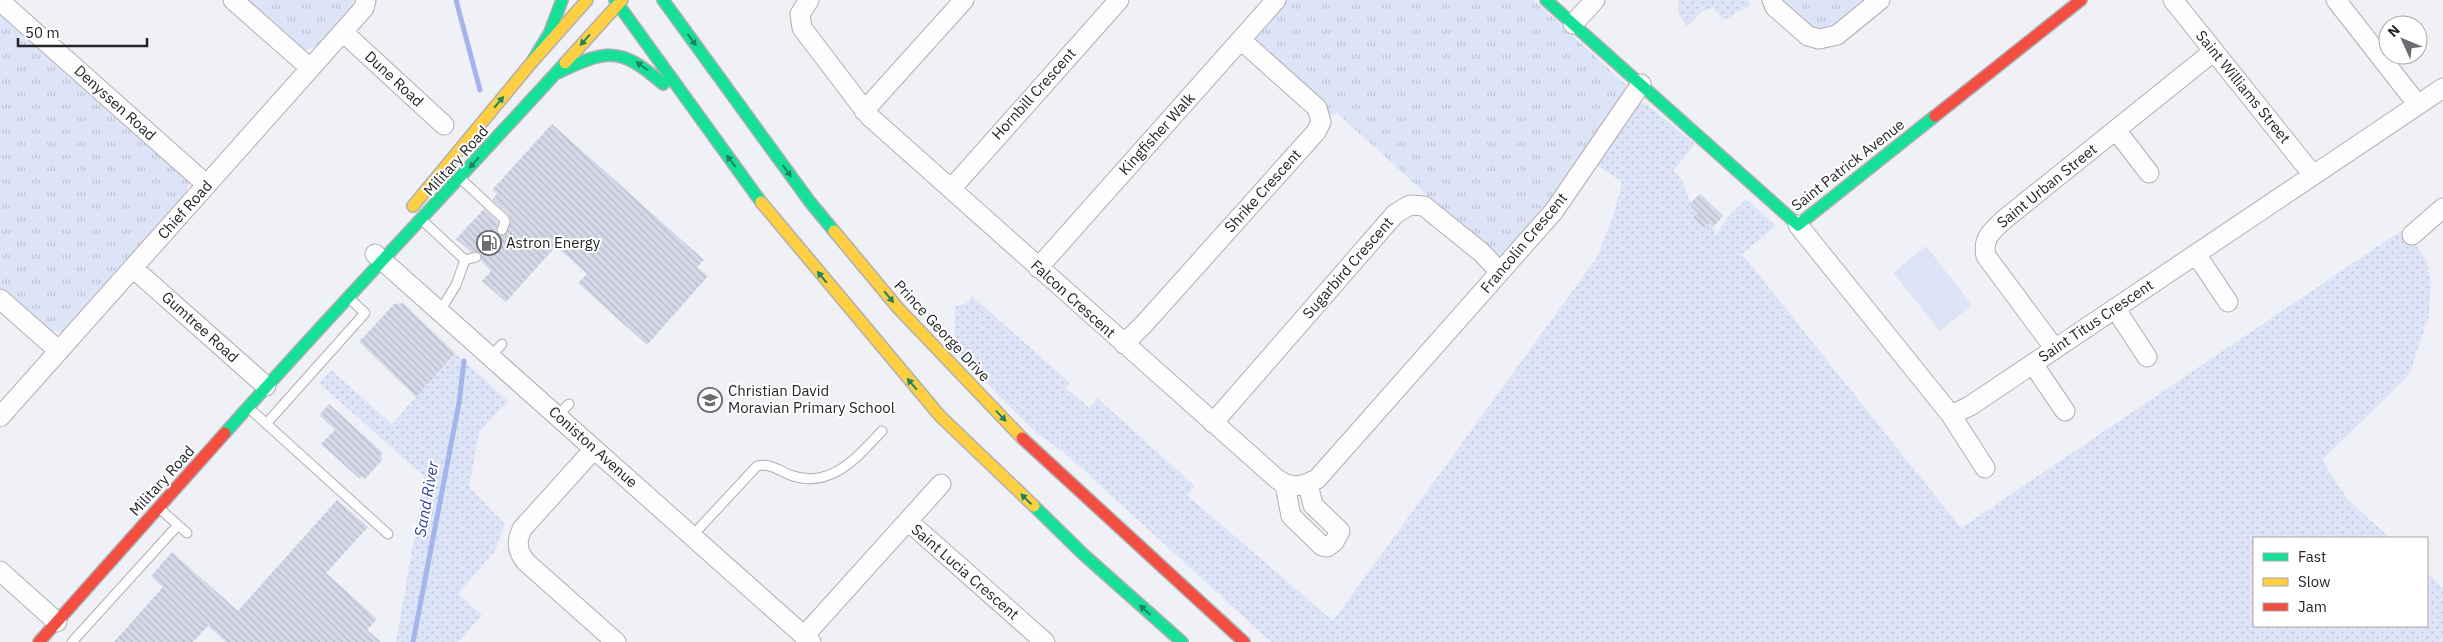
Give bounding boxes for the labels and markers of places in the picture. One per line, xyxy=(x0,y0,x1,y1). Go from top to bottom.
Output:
fuel station icon: Astron Energy xyxy=(476,230,502,256)
place label: Astron Energy xyxy=(506,233,601,252)
place label: Christian David Moravian Primary School xyxy=(728,381,895,417)
school or university icon: Christian David Moravian Primary School xyxy=(697,387,723,413)

